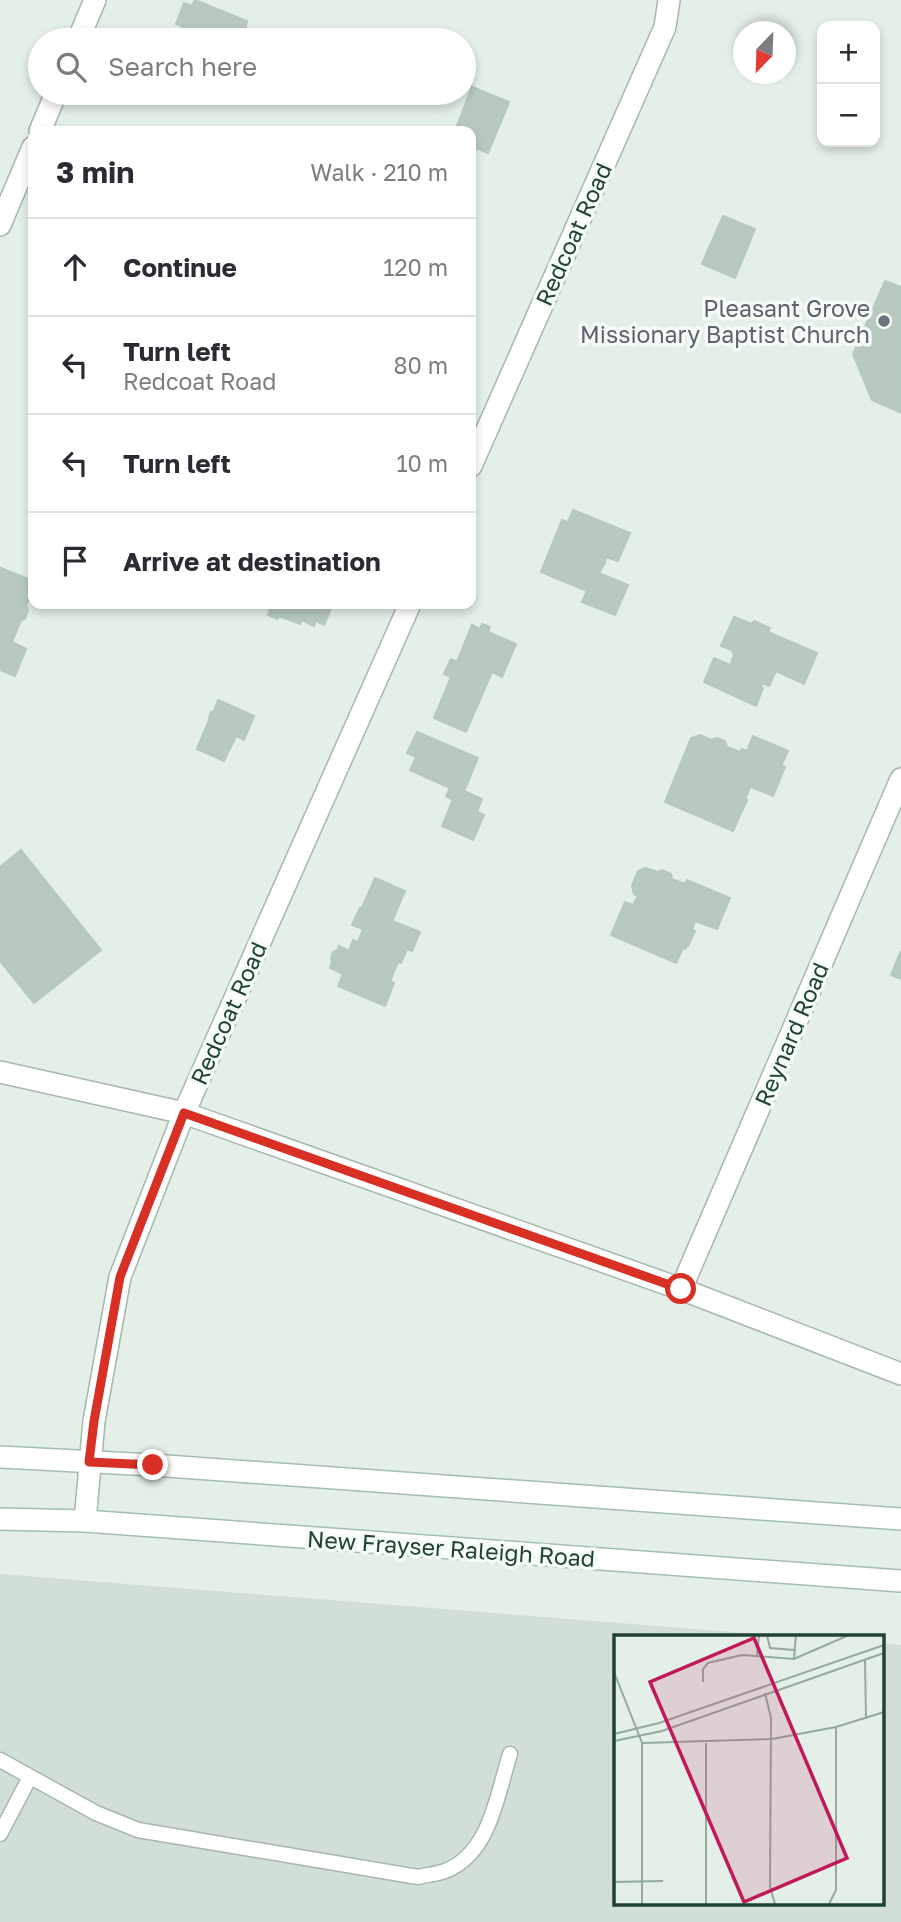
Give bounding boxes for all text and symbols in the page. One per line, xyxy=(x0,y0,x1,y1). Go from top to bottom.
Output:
north arrow xyxy=(733,21,796,84)
map controls xyxy=(817,21,880,147)
button: + xyxy=(817,21,880,84)
search box xyxy=(28,28,476,105)
icon: search xyxy=(52,48,90,86)
text: Search here xyxy=(108,51,257,82)
button: − xyxy=(817,84,880,147)
text: 3 min xyxy=(56,154,134,190)
text: Walk · 210 m xyxy=(310,158,448,186)
street label: Redcoat Road xyxy=(529,158,617,310)
icon: ahead xyxy=(56,248,94,286)
text: Continue xyxy=(123,252,237,283)
text: 120 m xyxy=(383,253,448,281)
place label: Pleasant Grove Missionary Baptist Church xyxy=(580,294,870,348)
marker: Pleasant Grove Missionary Baptist Church xyxy=(876,313,892,329)
text: Turn left xyxy=(123,336,231,367)
icon: left xyxy=(56,346,94,384)
text: 80 m xyxy=(394,351,448,379)
text: Redcoat Road xyxy=(123,367,276,395)
icon: left xyxy=(56,444,94,482)
text: Turn left xyxy=(123,448,231,479)
text: 10 m xyxy=(396,449,448,477)
icon: arrive xyxy=(56,542,94,580)
text: Arrive at destination xyxy=(123,546,381,577)
street label: Redcoat Road xyxy=(184,937,272,1089)
street label: Reynard Road xyxy=(748,958,834,1110)
route start xyxy=(665,1273,696,1304)
route end xyxy=(137,1449,168,1480)
street label: New Frayser Raleigh Road xyxy=(306,1524,596,1572)
inset map xyxy=(614,1635,884,1904)

